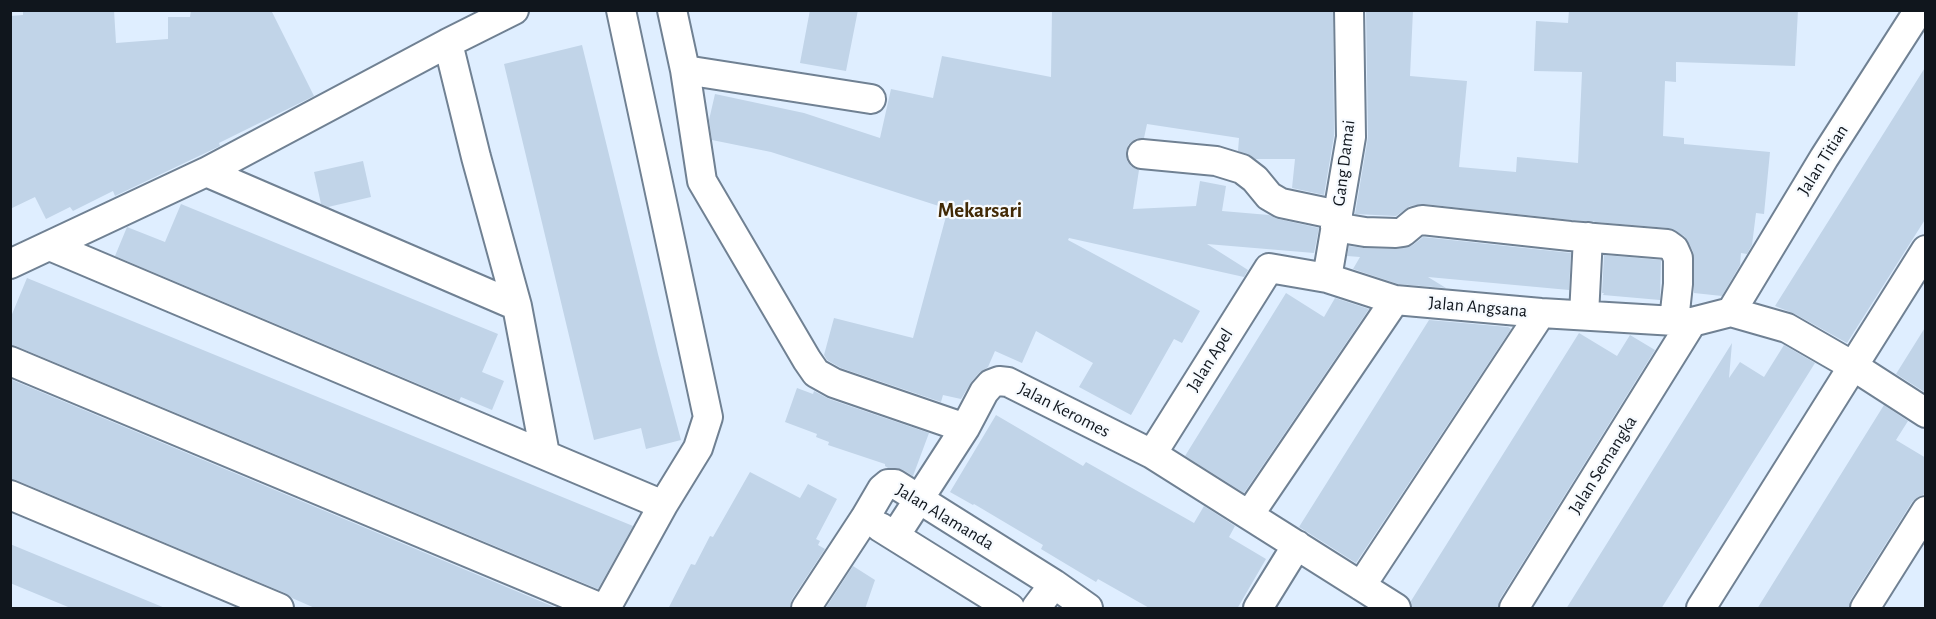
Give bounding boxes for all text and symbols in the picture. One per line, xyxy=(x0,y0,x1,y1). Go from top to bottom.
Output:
street label: Gang Damai xyxy=(1328,119,1360,207)
street label: Jalan Titian xyxy=(1793,121,1853,199)
district label: Mekarsari xyxy=(938,198,1022,224)
street label: Jalan Angsana xyxy=(1428,292,1528,322)
street label: Jalan Apel xyxy=(1182,324,1238,396)
street label: Jalan Keromes xyxy=(1015,378,1113,442)
street label: Jalan Semangka xyxy=(1564,412,1642,518)
street label: Jalan Alamanda xyxy=(892,479,998,555)

